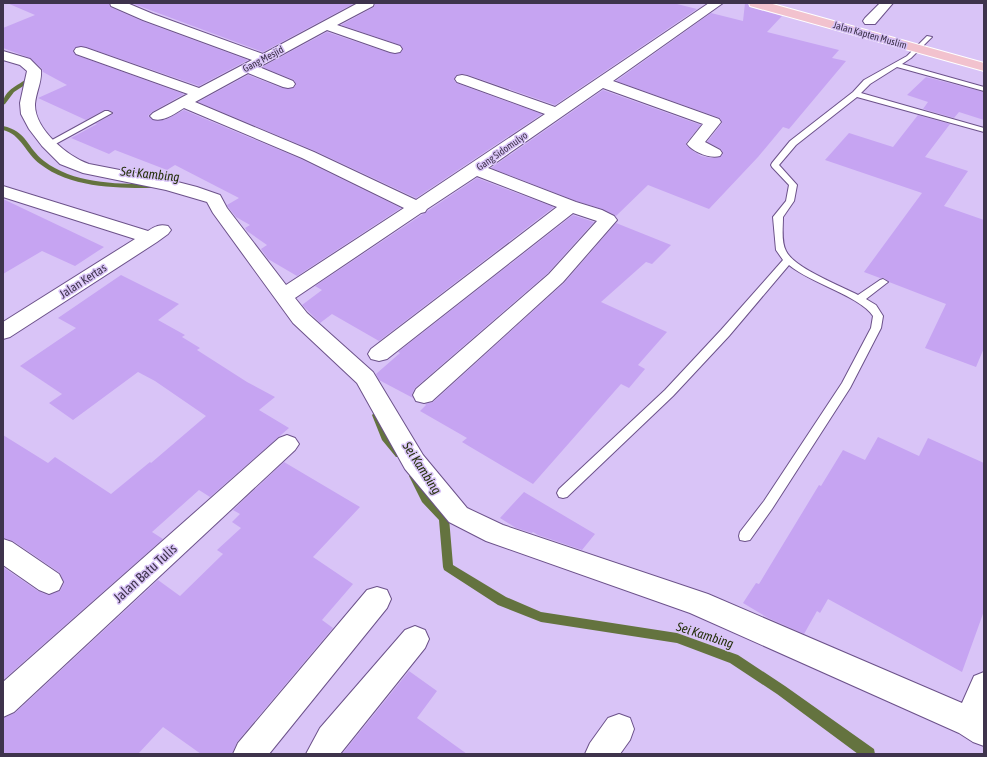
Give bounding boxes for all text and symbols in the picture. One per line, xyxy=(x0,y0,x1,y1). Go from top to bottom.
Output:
street label: Jalan Kapten Muslim xyxy=(832,19,908,51)
street label: Gang Mesjid xyxy=(241,44,285,74)
street label: Gang Sidomulyo xyxy=(474,129,530,173)
water label: Sei Kambing xyxy=(119,163,180,185)
street label: Jalan Kertas xyxy=(57,261,109,301)
water label: Sei Kambing xyxy=(399,438,444,497)
street label: Jalan Batu Tulis xyxy=(110,540,180,606)
water label: Sei Kambing xyxy=(674,618,735,651)

